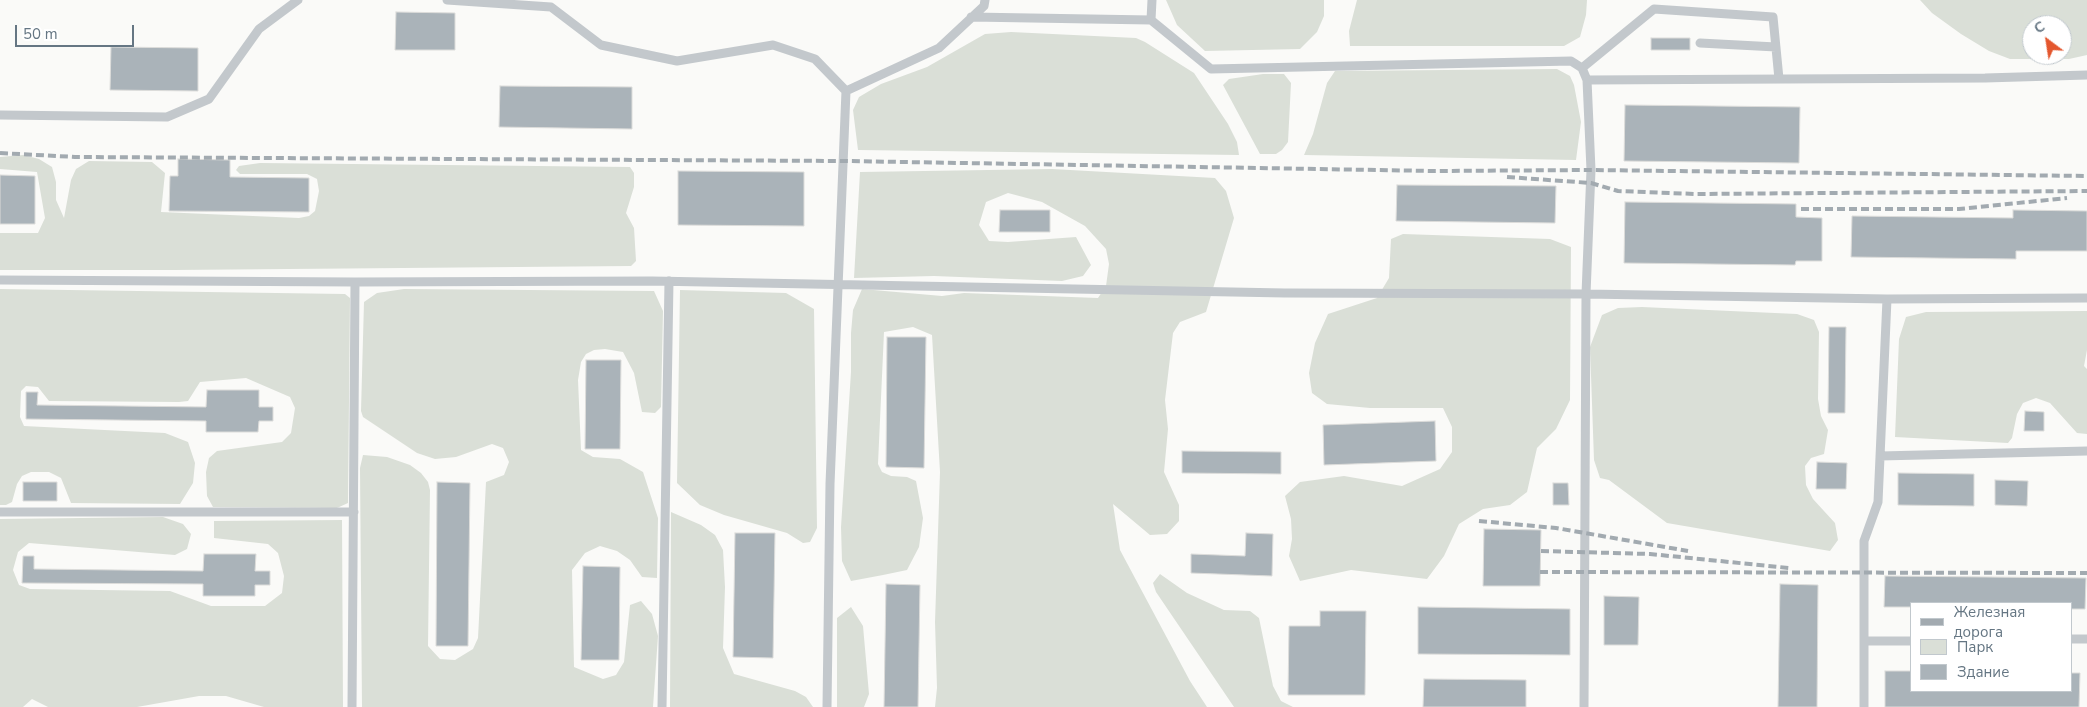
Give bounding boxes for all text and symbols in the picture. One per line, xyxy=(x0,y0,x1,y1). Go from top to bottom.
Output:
scale bar xyxy=(18,15,136,47)
north arrow xyxy=(2022,15,2072,65)
text: С xyxy=(2031,17,2048,38)
text: 50 m xyxy=(23,24,58,44)
legend xyxy=(1910,602,2072,692)
text: Железная дорога xyxy=(1954,602,2025,642)
text: Парк xyxy=(1957,637,1993,657)
text: Здание xyxy=(1957,662,2009,682)

